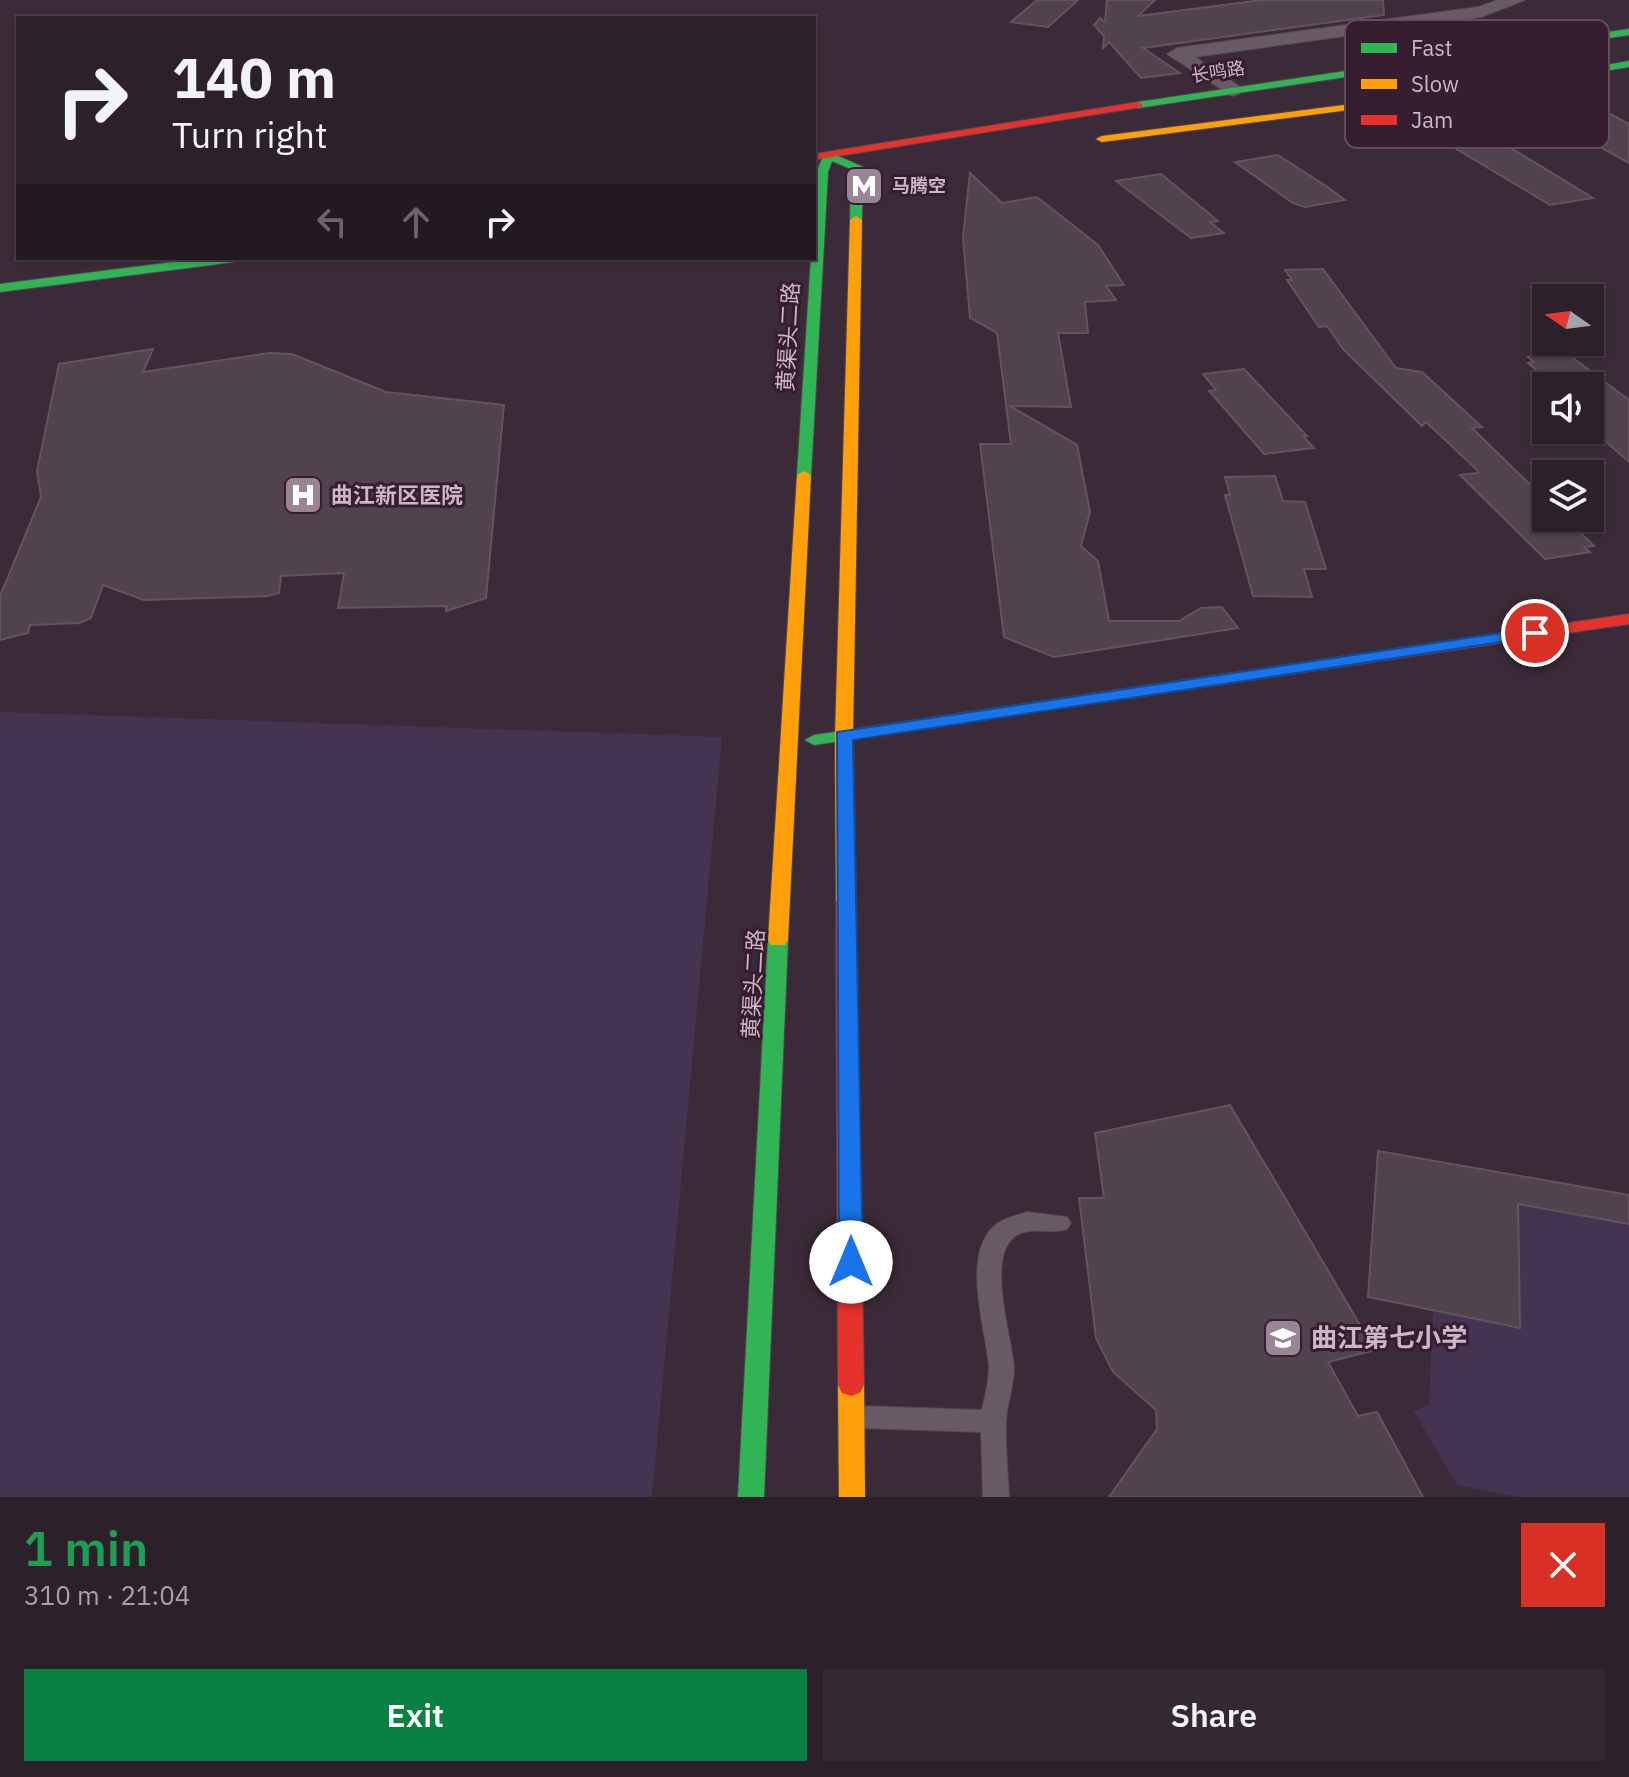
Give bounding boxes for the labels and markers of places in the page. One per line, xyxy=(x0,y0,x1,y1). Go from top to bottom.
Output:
metro station icon: 马腾空 xyxy=(843,165,885,207)
place label: 马腾空 xyxy=(892,174,946,197)
hospital icon: 曲江新区医院 xyxy=(282,474,324,516)
place label: 曲江新区医院 xyxy=(331,480,463,509)
pin xyxy=(1501,599,1569,667)
school or university icon: 曲江第七小学 xyxy=(1262,1317,1304,1359)
place label: 曲江第七小学 xyxy=(1311,1320,1467,1354)

